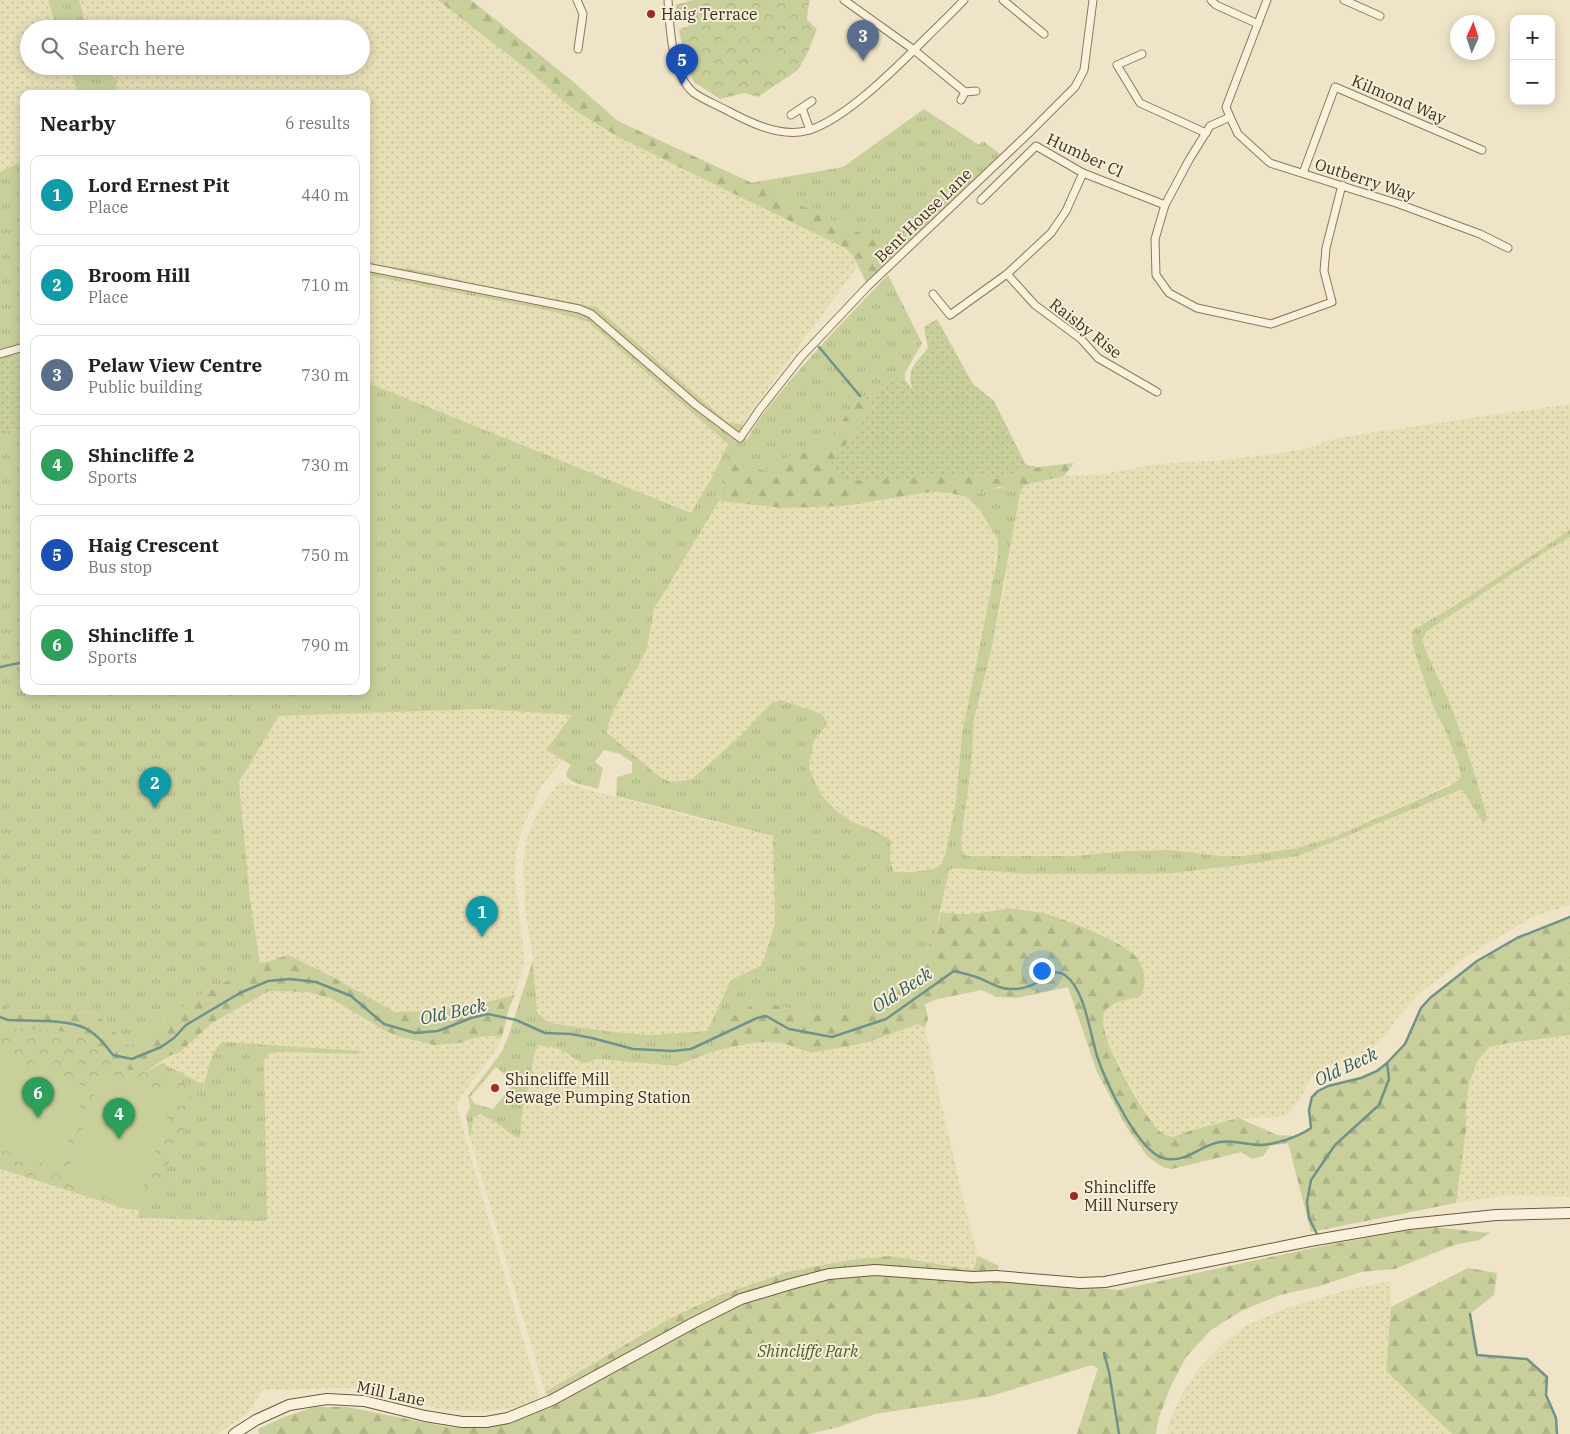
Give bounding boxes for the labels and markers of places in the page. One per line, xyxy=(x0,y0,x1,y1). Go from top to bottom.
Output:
place label: Haig Terrace xyxy=(661,4,758,24)
marker: Haig Terrace xyxy=(645,8,657,20)
pin: 3 xyxy=(847,20,879,61)
pin: 5 xyxy=(666,44,698,85)
pin: 2 xyxy=(139,767,171,808)
pin: 1 xyxy=(466,896,498,937)
place label: Shincliffe Mill Sewage Pumping Station xyxy=(505,1069,691,1107)
pin: 6 xyxy=(22,1077,54,1118)
marker: Shincliffe Mill Sewage Pumping Station xyxy=(489,1082,501,1094)
pin: 4 xyxy=(103,1098,135,1139)
place label: Shincliffe Mill Nursery xyxy=(1084,1177,1179,1215)
marker: Shincliffe Mill Nursery xyxy=(1068,1190,1080,1202)

